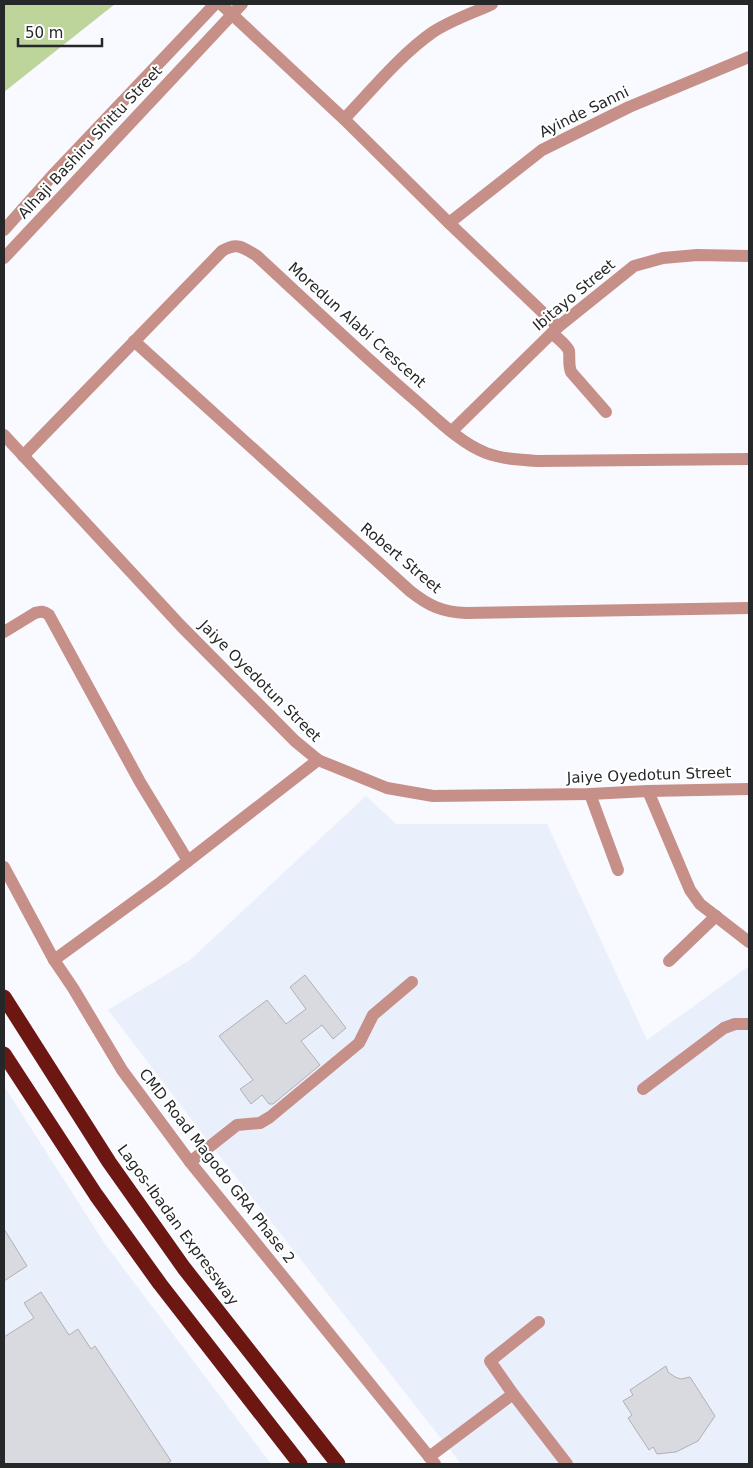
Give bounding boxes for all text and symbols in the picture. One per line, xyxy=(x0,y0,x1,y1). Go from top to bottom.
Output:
scale bar xyxy=(18,15,101,47)
text: 50 m xyxy=(25,24,63,42)
street label: Alhaji Bashiru Shittu Street xyxy=(14,62,166,222)
street label: Ayinde Sanni xyxy=(536,83,632,141)
street label: Ibitayo Street xyxy=(529,255,619,335)
street label: Moredun Alabi Crescent xyxy=(285,258,430,392)
street label: Robert Street xyxy=(357,519,445,597)
street label: Jaiye Oyedotun Street xyxy=(195,616,325,746)
street label: Jaiye Oyedotun Street xyxy=(565,763,732,787)
street label: CMD Road Magodo GRA Phase 2 xyxy=(135,1065,299,1267)
street label: Lagos-Ibadan Expressway xyxy=(114,1141,243,1309)

